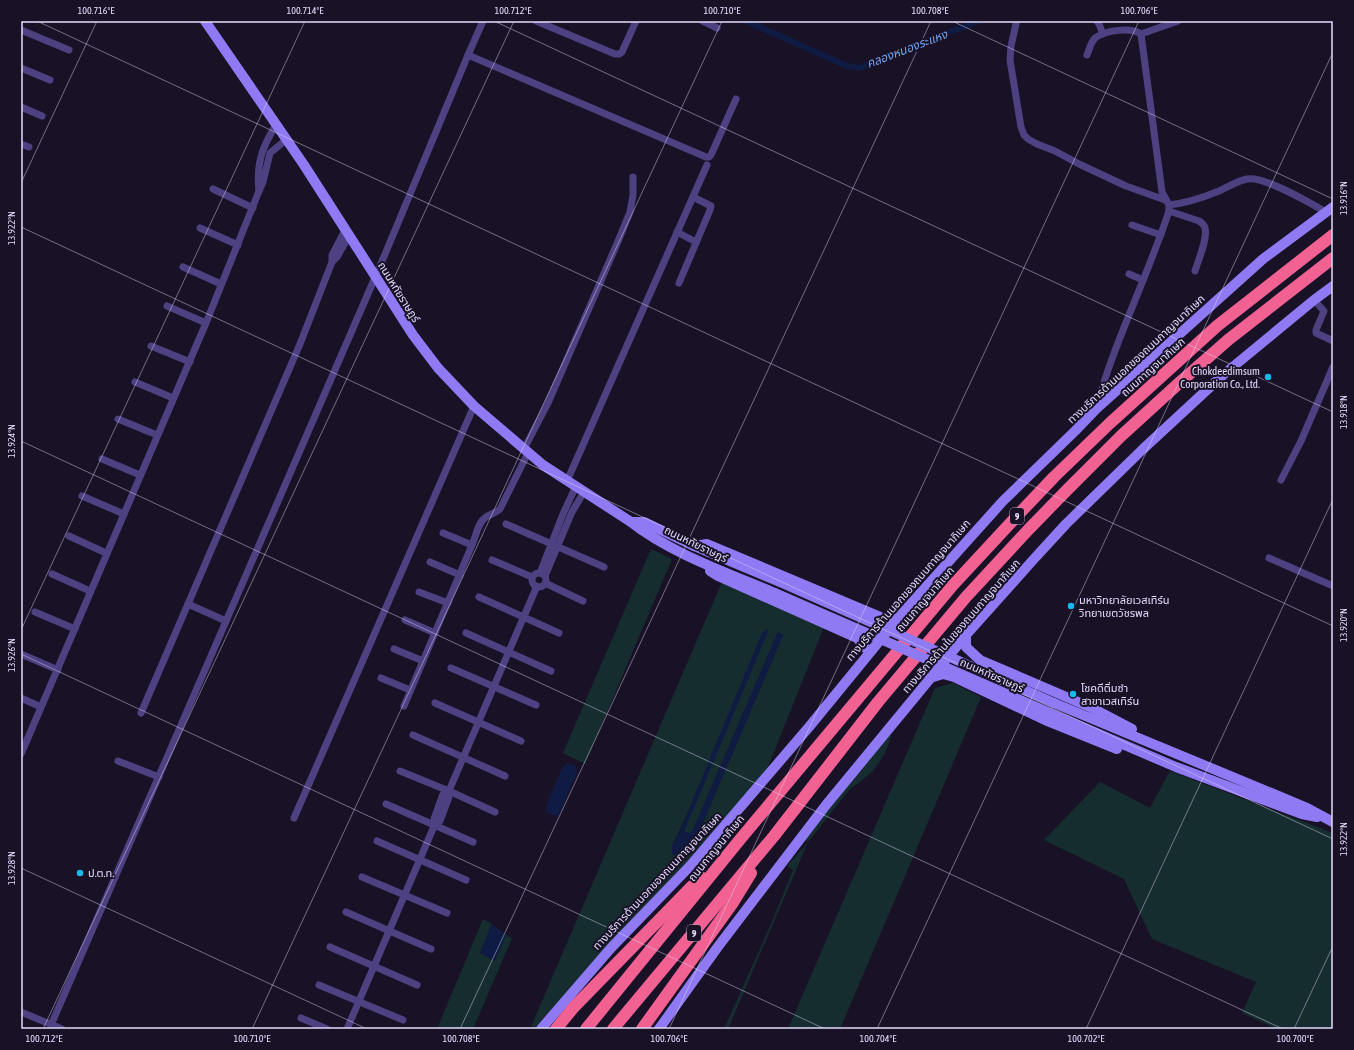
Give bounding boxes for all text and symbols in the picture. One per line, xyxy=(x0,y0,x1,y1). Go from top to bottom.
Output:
text: 100.716°E xyxy=(78,5,115,16)
text: 100.714°E xyxy=(287,5,324,16)
text: 100.712°E xyxy=(495,5,532,16)
text: 100.710°E xyxy=(704,5,741,16)
text: 100.708°E xyxy=(912,5,949,16)
text: 100.706°E xyxy=(1121,5,1158,16)
water label: คลองหนองระแหง xyxy=(865,27,950,71)
text: 13.916°N xyxy=(1338,181,1349,215)
text: 13.922°N xyxy=(6,211,17,245)
street label: ถนนหทัยราษฎร์ xyxy=(376,260,423,325)
street label: ทางบริการด้านนอกของถนนกาญจนาภิเษก xyxy=(1065,292,1207,426)
street label: ถนนกาญจนาภิเษก xyxy=(1118,335,1188,399)
place label: Chokdeedimsum Corporation Co., Ltd. xyxy=(1180,365,1260,390)
marker: Chokdeedimsum Corporation Co., Ltd. xyxy=(1263,372,1273,382)
text: 13.918°N xyxy=(1338,395,1349,429)
text: 13.924°N xyxy=(6,424,17,458)
road number: 9 xyxy=(1010,508,1024,524)
street label: ทางบริการด้านนอกของถนนกาญจนาภิเษก xyxy=(843,517,973,663)
street label: ถนนหทัยราษฎร์ xyxy=(663,524,730,565)
street label: ทางบริการด้านในของถนนกาญจนาภิเษก xyxy=(900,557,1022,695)
street label: ถนนกาญจนาภิเษก xyxy=(893,564,957,634)
place label: มหาวิทยาลัยเวสเทิร์น วิทยาเขตวัชรพล xyxy=(1079,594,1170,619)
marker: มหาวิทยาลัยเวสเทิร์น วิทยาเขตวัชรพล xyxy=(1066,601,1076,611)
text: 13.920°N xyxy=(1338,608,1349,642)
text: 13.926°N xyxy=(6,638,17,672)
street label: ถนนหทัยราษฎร์ xyxy=(958,656,1026,695)
place label: โชคดีติ่มซำ สาขาเวสเทิร์น xyxy=(1081,681,1139,707)
marker: โชคดีติ่มซำ สาขาเวสเทิร์น xyxy=(1068,689,1078,699)
street label: ทางบริการด้านนอกของถนนกาญจนาภิเษก xyxy=(590,810,724,952)
street label: ถนนกาญจนาภิเษก xyxy=(686,813,746,883)
text: 13.922°N xyxy=(1338,822,1349,856)
text: 13.928°N xyxy=(6,851,17,885)
place label: ป.ต.ท. xyxy=(88,867,114,879)
marker: ป.ต.ท. xyxy=(75,868,85,878)
road number: 9 xyxy=(687,925,701,941)
text: 100.712°E xyxy=(26,1033,63,1044)
text: 100.710°E xyxy=(234,1033,271,1044)
text: 100.708°E xyxy=(443,1033,480,1044)
text: 100.706°E xyxy=(651,1033,688,1044)
text: 100.704°E xyxy=(860,1033,897,1044)
text: 100.702°E xyxy=(1068,1033,1105,1044)
text: 100.700°E xyxy=(1277,1033,1314,1044)

